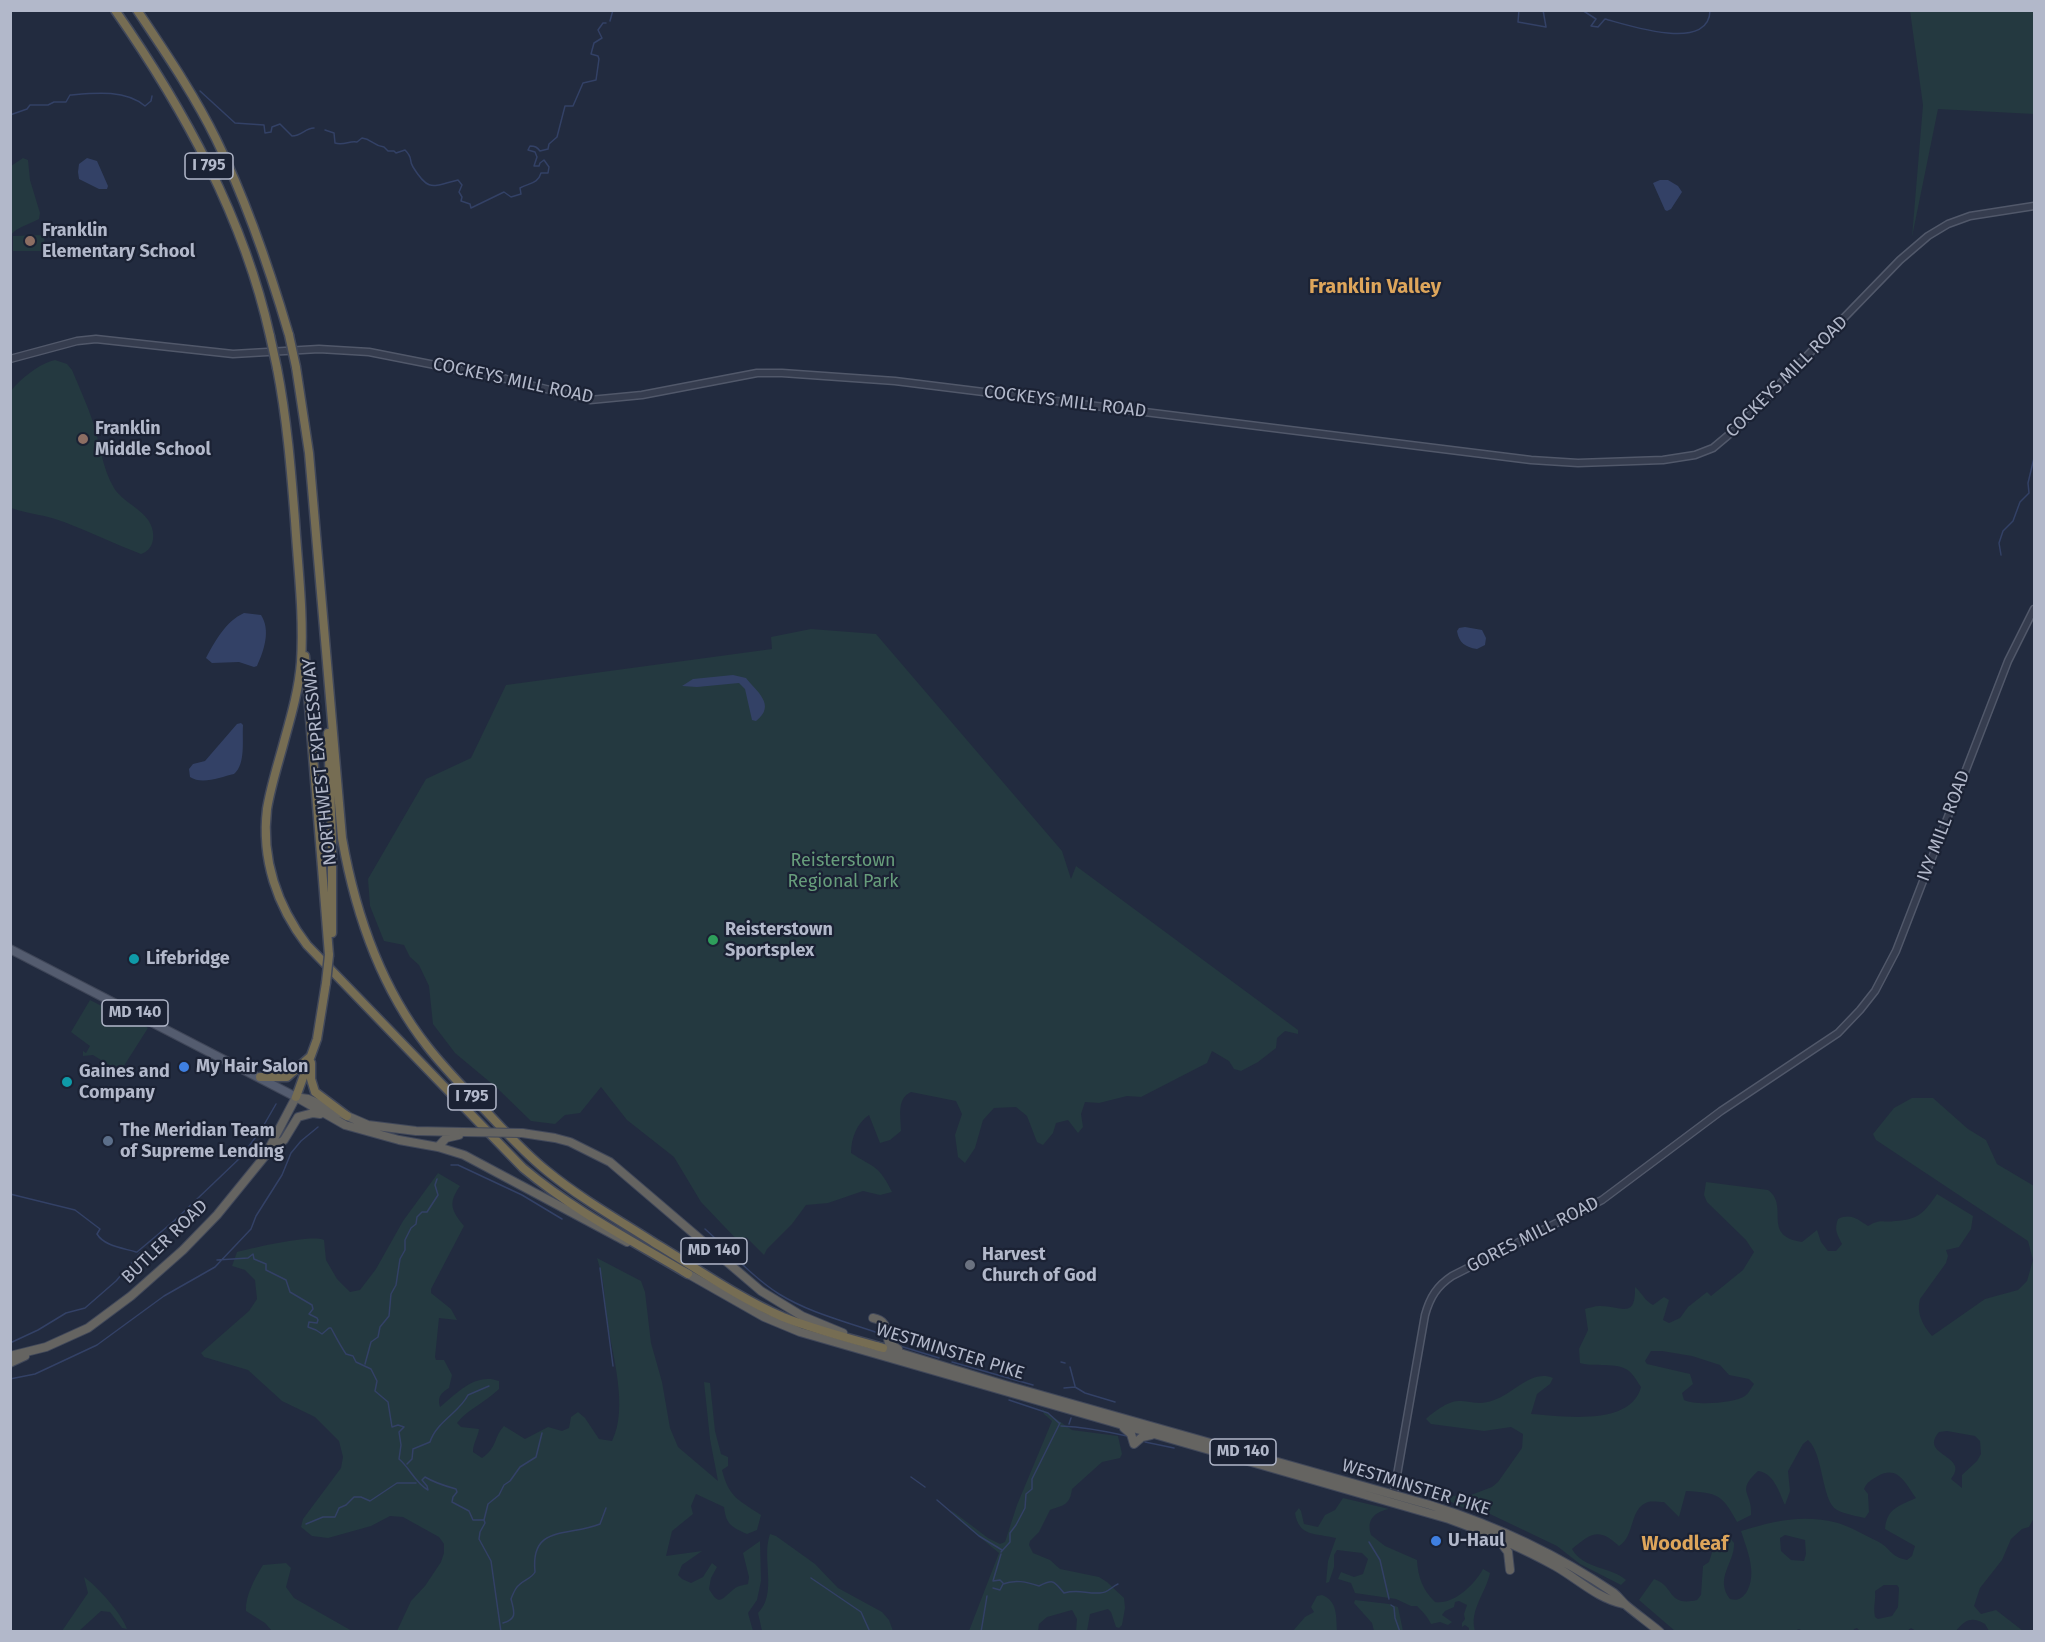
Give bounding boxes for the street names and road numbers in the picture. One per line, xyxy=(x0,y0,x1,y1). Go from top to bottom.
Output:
road number: I 795 xyxy=(185,153,233,179)
street label: COCKEYS MILL ROAD xyxy=(1722,312,1852,442)
street label: COCKEYS MILL ROAD xyxy=(431,353,595,409)
street label: COCKEYS MILL ROAD xyxy=(983,381,1147,423)
street label: NORTHWEST EXPRESSWAY xyxy=(298,657,342,867)
street label: IVY MILL ROAD xyxy=(1913,768,1975,884)
road number: MD 140 xyxy=(102,1000,168,1026)
road number: I 795 xyxy=(448,1084,496,1110)
street label: GORES MILL ROAD xyxy=(1463,1192,1603,1278)
street label: BUTLER ROAD xyxy=(117,1196,213,1288)
road number: MD 140 xyxy=(681,1238,747,1264)
street label: WESTMINSTER PIKE xyxy=(873,1319,1027,1385)
road number: MD 140 xyxy=(1210,1439,1276,1465)
street label: WESTMINSTER PIKE xyxy=(1339,1455,1493,1521)

